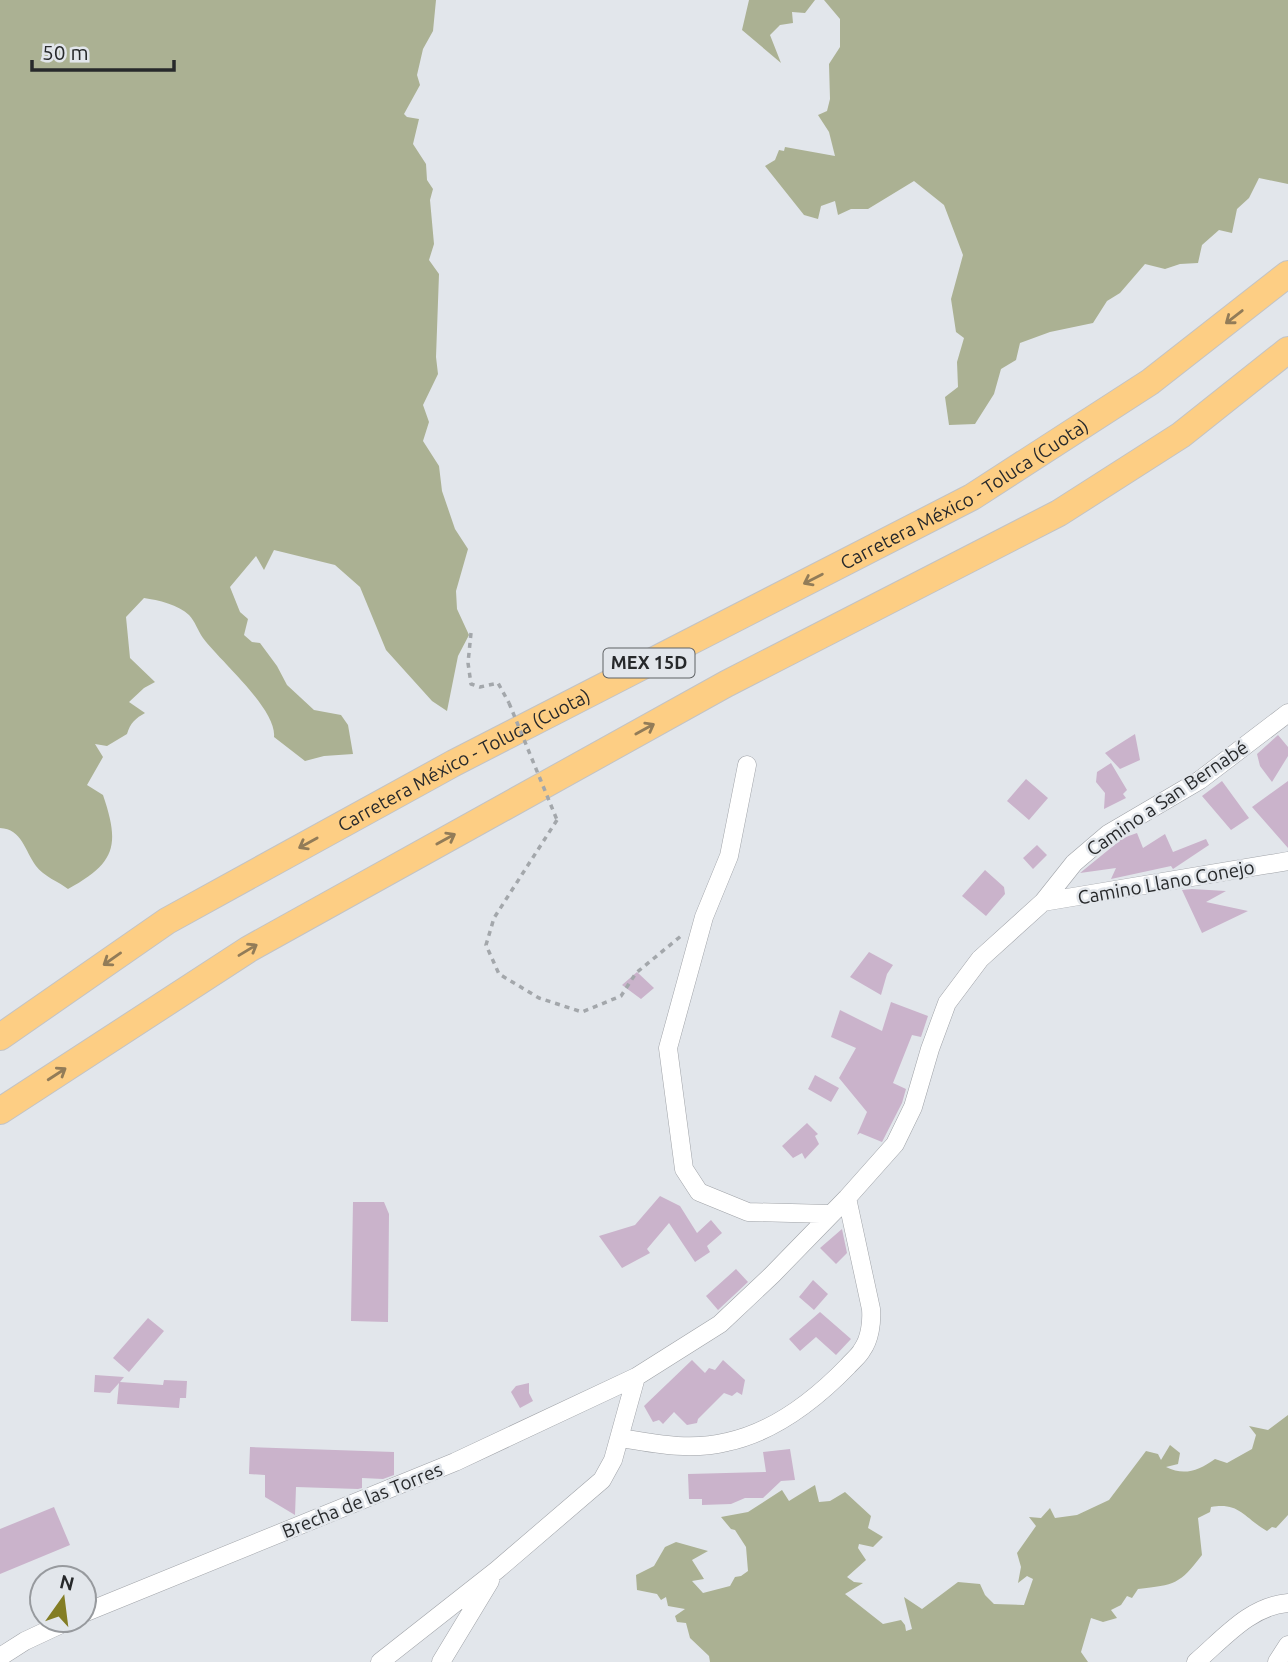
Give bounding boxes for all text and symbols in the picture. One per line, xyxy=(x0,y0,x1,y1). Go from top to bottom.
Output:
scale bar xyxy=(32,28,173,72)
text: 50 m xyxy=(42,40,89,64)
one-way arrow xyxy=(1226,309,1244,324)
street label: Carretera México - Toluca (Cuota) xyxy=(837,414,1092,574)
one-way arrow xyxy=(803,572,824,586)
road number: MEX 15D xyxy=(604,648,694,678)
street label: Carretera México - Toluca (Cuota) xyxy=(334,684,594,836)
one-way arrow xyxy=(635,722,655,736)
street label: Camino a San Bernabé xyxy=(1082,736,1252,860)
one-way arrow xyxy=(436,832,456,846)
one-way arrow xyxy=(298,837,319,850)
street label: Camino Llano Conejo xyxy=(1076,856,1256,908)
one-way arrow xyxy=(237,943,257,957)
one-way arrow xyxy=(103,952,122,966)
one-way arrow xyxy=(47,1067,66,1081)
street label: Brecha de las Torres xyxy=(279,1458,445,1542)
north arrow xyxy=(28,1564,98,1634)
text: N xyxy=(58,1570,77,1595)

